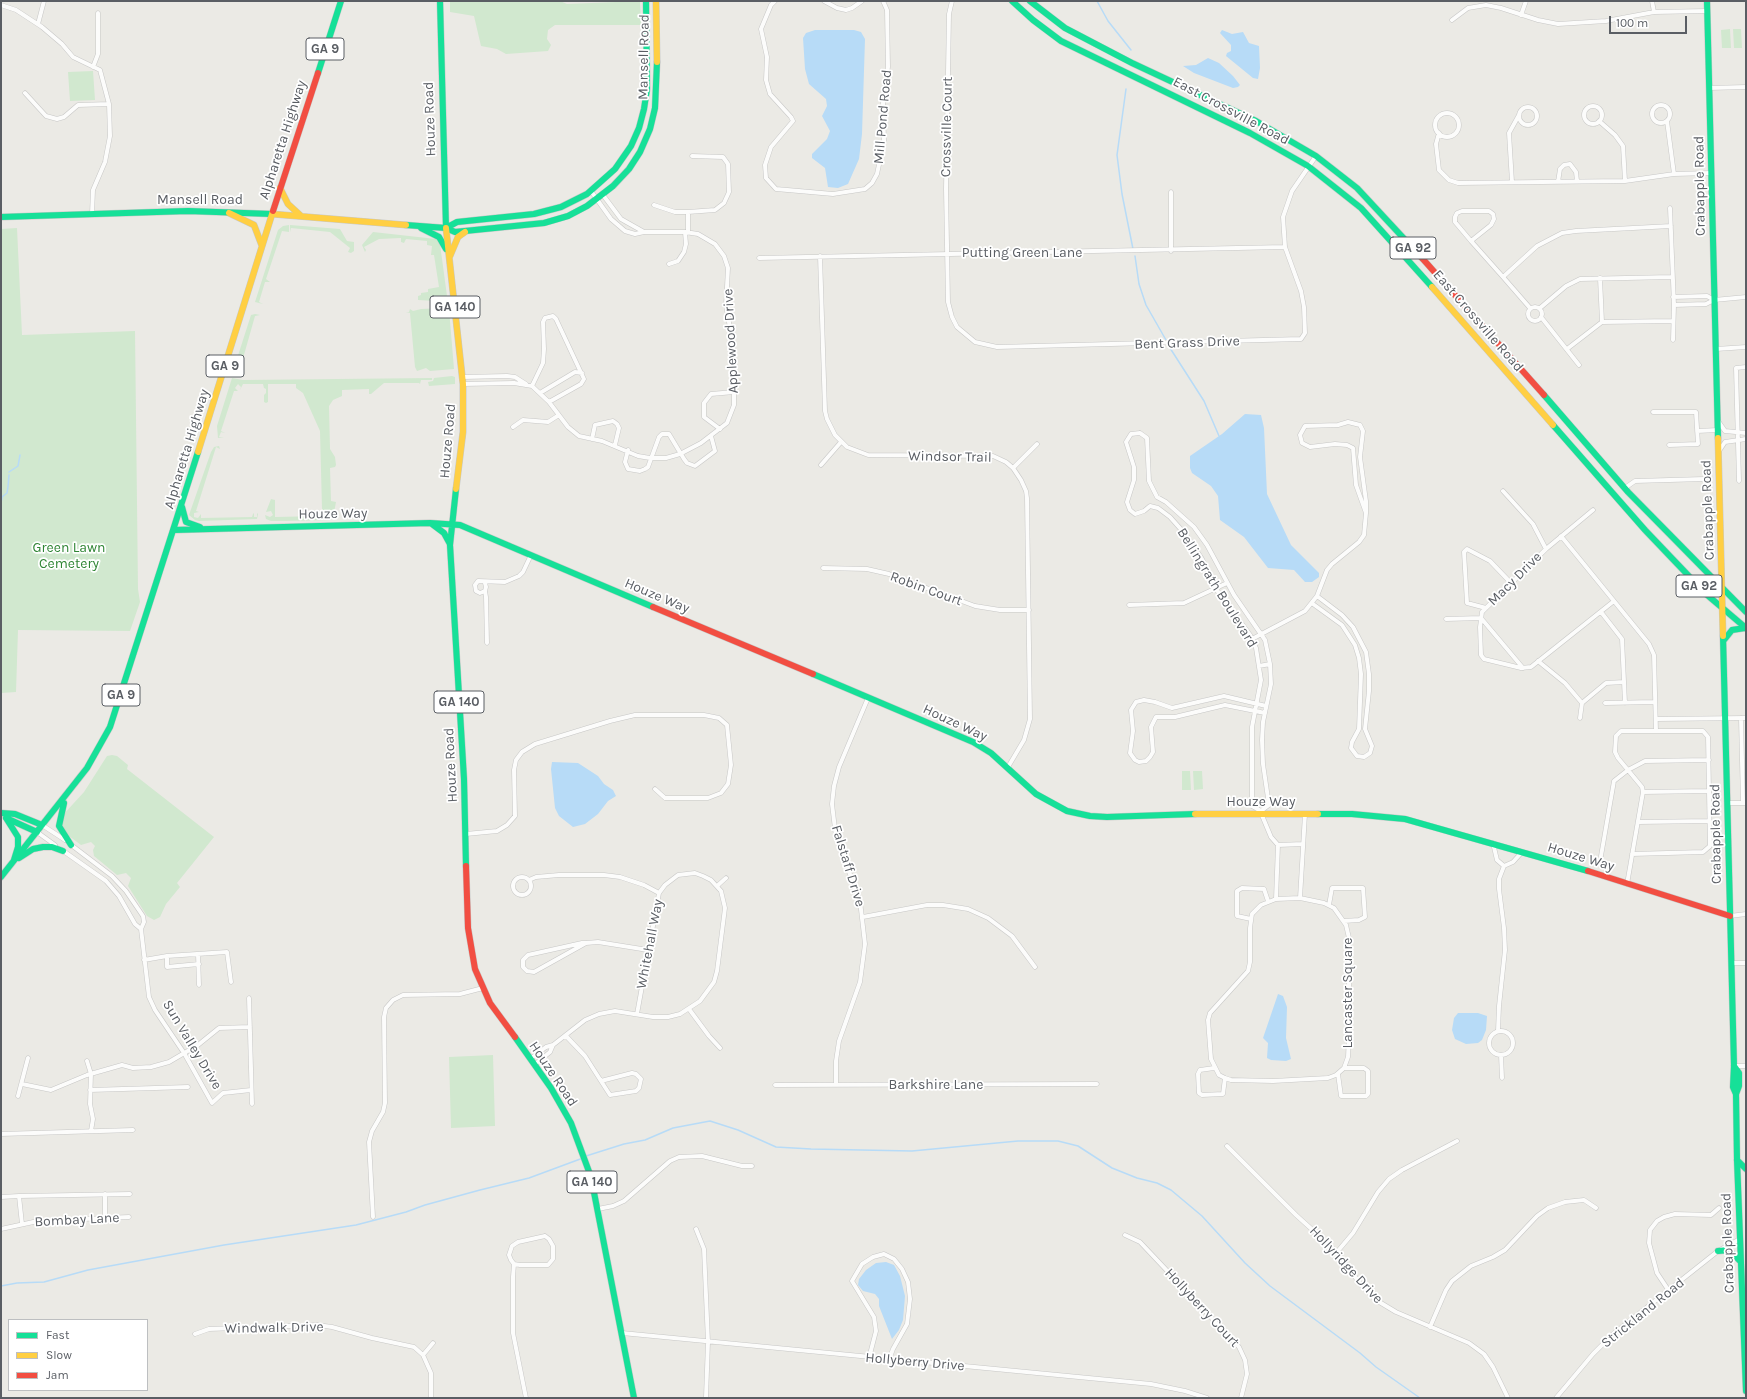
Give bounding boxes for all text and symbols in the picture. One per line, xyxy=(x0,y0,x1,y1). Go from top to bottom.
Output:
scale bar xyxy=(1611,8,1689,34)
street label: Mansell Road xyxy=(635,14,653,100)
text: 100 m xyxy=(1616,16,1648,30)
road number: GA 9 xyxy=(306,38,344,60)
street label: Mill Pond Road xyxy=(870,69,896,165)
street label: East Crossville Road xyxy=(1170,73,1292,149)
street label: Crossville Court xyxy=(938,77,956,177)
street label: Alpharetta Highway xyxy=(256,78,310,202)
street label: Houze Road xyxy=(420,81,440,157)
street label: Crabapple Road xyxy=(1691,136,1709,236)
street label: Mansell Road xyxy=(157,192,243,208)
road number: GA 92 xyxy=(1390,237,1436,259)
street label: Putting Green Lane xyxy=(962,245,1082,261)
street label: East Crossville Road xyxy=(1429,267,1527,375)
street label: Applewood Drive xyxy=(720,288,742,394)
road number: GA 140 xyxy=(430,296,480,318)
street label: Bent Grass Drive xyxy=(1134,333,1240,353)
road number: GA 9 xyxy=(206,355,244,377)
street label: Alpharetta Highway xyxy=(161,387,213,511)
street label: Houze Road xyxy=(436,403,460,479)
street label: Windsor Trail xyxy=(908,448,992,466)
street label: Crabapple Road xyxy=(1698,460,1718,560)
street label: Houze Way xyxy=(298,505,368,523)
street label: Bellingrath Boulevard xyxy=(1173,525,1261,651)
park label: Green Lawn Cemetery xyxy=(32,540,106,572)
street label: Macy Drive xyxy=(1485,549,1545,609)
street label: Robin Court xyxy=(888,568,964,610)
street label: Houze Way xyxy=(622,575,692,617)
road number: GA 92 xyxy=(1676,575,1722,597)
road number: GA 9 xyxy=(102,684,140,706)
road number: GA 140 xyxy=(434,691,484,713)
street label: Houze Way xyxy=(920,701,990,745)
street label: Houze Road xyxy=(441,727,461,803)
street label: Crabapple Road xyxy=(1707,784,1725,884)
street label: Houze Way xyxy=(1227,794,1295,810)
street label: Falstaff Drive xyxy=(828,823,868,909)
street label: Houze Way xyxy=(1546,839,1616,875)
street label: Whitehall Way xyxy=(633,898,667,990)
street label: Lancaster Square xyxy=(1340,938,1356,1048)
street label: Sun Valley Drive xyxy=(159,997,225,1093)
street label: Houze Road xyxy=(525,1038,581,1110)
street label: Barkshire Lane xyxy=(889,1077,983,1093)
road number: GA 140 xyxy=(567,1171,617,1193)
street label: Crabapple Road xyxy=(1718,1193,1738,1293)
street label: Bombay Lane xyxy=(34,1209,120,1231)
street label: Hollyridge Drive xyxy=(1306,1223,1386,1307)
street label: Hollyberry Court xyxy=(1161,1265,1243,1351)
street label: Strickland Road xyxy=(1598,1274,1688,1352)
legend xyxy=(8,1319,148,1391)
street label: Windwalk Drive xyxy=(224,1319,324,1337)
text: Fast xyxy=(46,1328,69,1342)
text: Slow xyxy=(46,1348,72,1362)
street label: Hollyberry Drive xyxy=(865,1349,965,1375)
text: Jam xyxy=(46,1368,69,1382)

